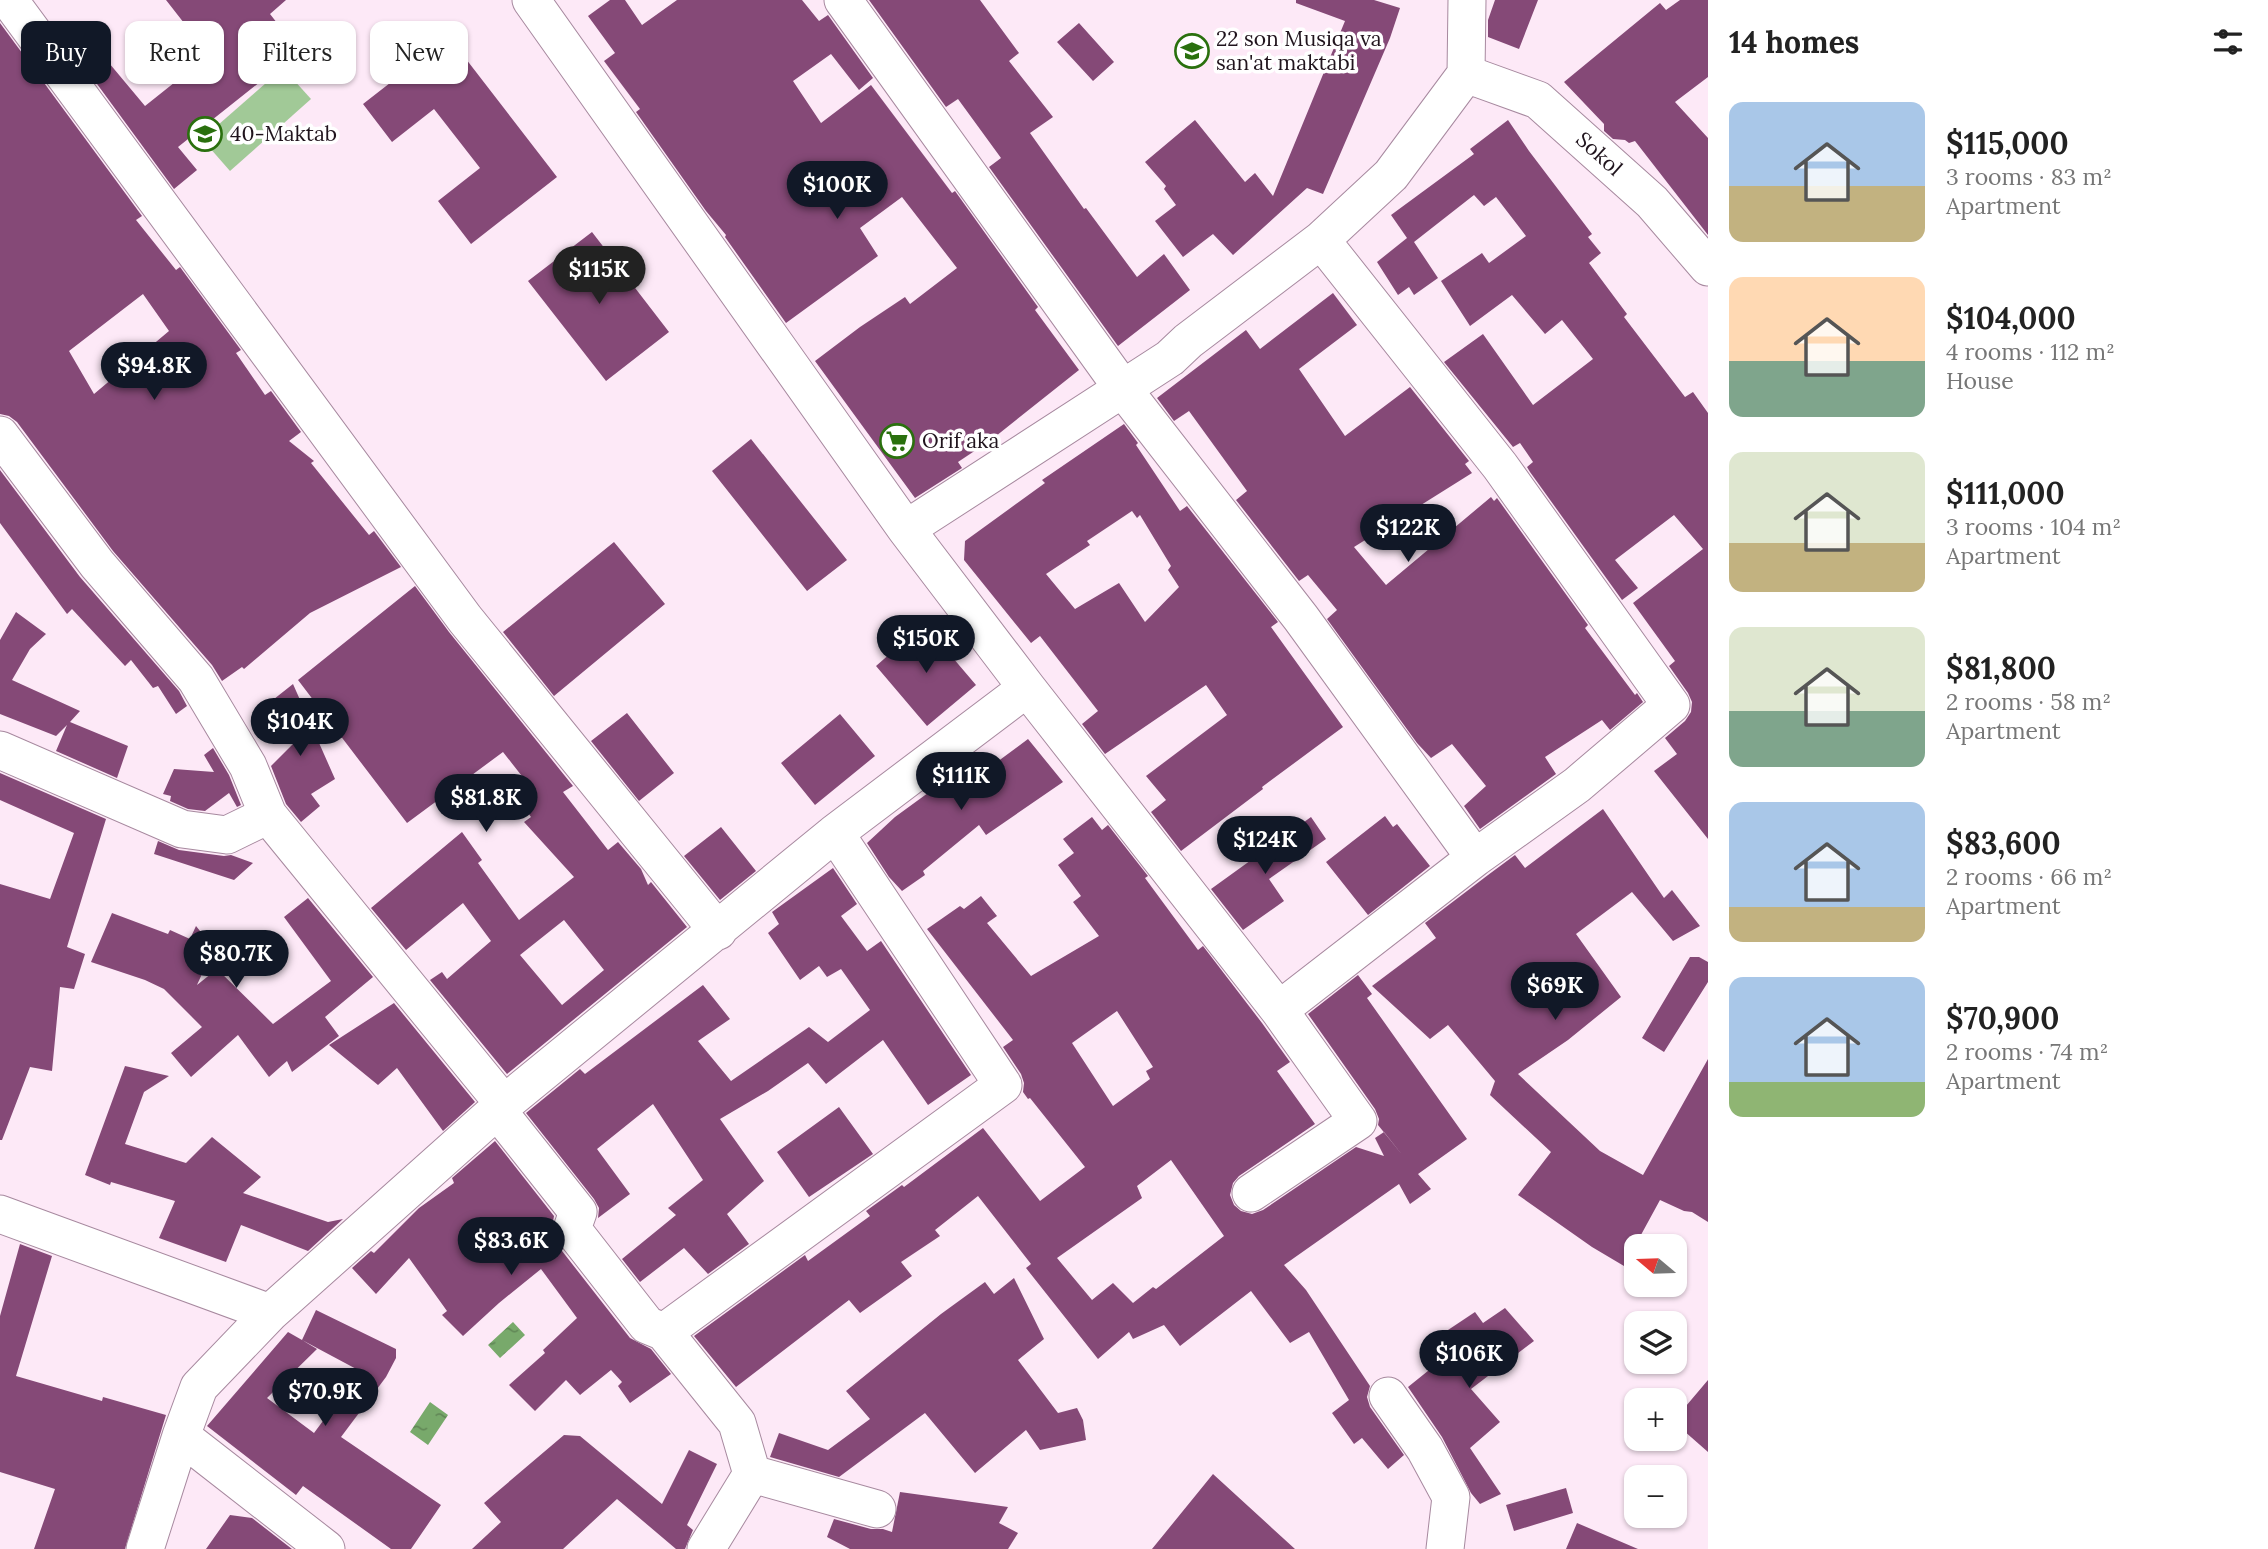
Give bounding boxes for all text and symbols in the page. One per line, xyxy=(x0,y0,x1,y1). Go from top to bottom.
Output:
chip: Buy xyxy=(21,21,111,84)
chip: Rent xyxy=(125,21,224,84)
chip: Filters xyxy=(238,21,356,84)
chip: New xyxy=(370,21,468,84)
text: 14 homes xyxy=(1729,23,1859,61)
icon: filters xyxy=(2209,23,2247,61)
place label: 22 son Musiqa va san'at maktabi xyxy=(1216,25,1382,76)
school or university icon: 22 son Musiqa va san'at maktabi xyxy=(1173,32,1211,70)
school or university icon: 40-Maktab xyxy=(186,115,224,153)
place label: 40-Maktab xyxy=(230,120,337,147)
text: $115,000 xyxy=(1946,124,2069,162)
street label: Sokol xyxy=(1570,126,1628,182)
icon: home xyxy=(1785,130,1869,214)
pin: $100K xyxy=(788,162,886,221)
text: 3 rooms · 83 m² xyxy=(1946,162,2112,191)
text: $100K xyxy=(803,169,871,198)
text: Apartment xyxy=(1946,191,2061,220)
pin: $115K xyxy=(550,246,648,306)
text: $115K xyxy=(569,254,630,283)
text: $104,000 xyxy=(1946,299,2076,337)
icon: home xyxy=(1785,305,1869,389)
text: 4 rooms · 112 m² xyxy=(1946,337,2115,366)
pin: $94.8K xyxy=(97,342,211,402)
text: $94.8K xyxy=(117,350,191,379)
text: House xyxy=(1946,366,2014,395)
supermarket icon: Orif aka xyxy=(878,422,916,460)
place label: Orif aka xyxy=(922,427,999,454)
text: $111,000 xyxy=(1946,474,2064,512)
icon: home xyxy=(1785,480,1869,564)
pin: $122K xyxy=(1359,504,1457,564)
text: $122K xyxy=(1376,512,1440,541)
text: 3 rooms · 104 m² xyxy=(1946,512,2121,541)
text: Apartment xyxy=(1946,541,2061,570)
pin: $150K xyxy=(877,616,975,675)
text: $150K xyxy=(893,623,959,652)
text: $81,800 xyxy=(1946,649,2056,687)
icon: home xyxy=(1785,655,1869,739)
text: 2 rooms · 58 m² xyxy=(1946,687,2111,716)
pin: $104K xyxy=(251,698,349,758)
text: $104K xyxy=(267,706,333,735)
text: Apartment xyxy=(1946,716,2061,745)
pin: $111K xyxy=(912,752,1010,812)
text: $111K xyxy=(932,760,990,789)
pin: $81.8K xyxy=(429,774,543,834)
text: $81.8K xyxy=(451,782,521,811)
pin: $124K xyxy=(1216,816,1314,876)
text: $124K xyxy=(1233,824,1297,853)
text: $83,600 xyxy=(1946,824,2061,862)
icon: home xyxy=(1785,830,1869,914)
text: 2 rooms · 66 m² xyxy=(1946,862,2112,891)
text: Apartment xyxy=(1946,891,2061,920)
pin: $80.7K xyxy=(179,930,293,990)
text: $80.7K xyxy=(200,938,272,967)
pin: $69K xyxy=(1514,962,1596,1022)
text: $69K xyxy=(1527,970,1583,999)
text: $70,900 xyxy=(1946,999,2059,1037)
icon: home xyxy=(1785,1005,1869,1089)
text: 2 rooms · 74 m² xyxy=(1946,1037,2108,1066)
text: Apartment xyxy=(1946,1066,2061,1095)
pin: $83.6K xyxy=(454,1218,568,1277)
text: $83.6K xyxy=(474,1225,548,1254)
north arrow xyxy=(1624,1234,1687,1297)
map controls xyxy=(1624,1234,1687,1528)
button: layers xyxy=(1624,1311,1687,1374)
pin: $106K xyxy=(1420,1330,1518,1390)
text: $106K xyxy=(1435,1338,1503,1367)
pin: $70.9K xyxy=(268,1368,382,1428)
text: $70.9K xyxy=(288,1376,362,1405)
button: + xyxy=(1624,1388,1687,1451)
button: − xyxy=(1624,1465,1687,1528)

